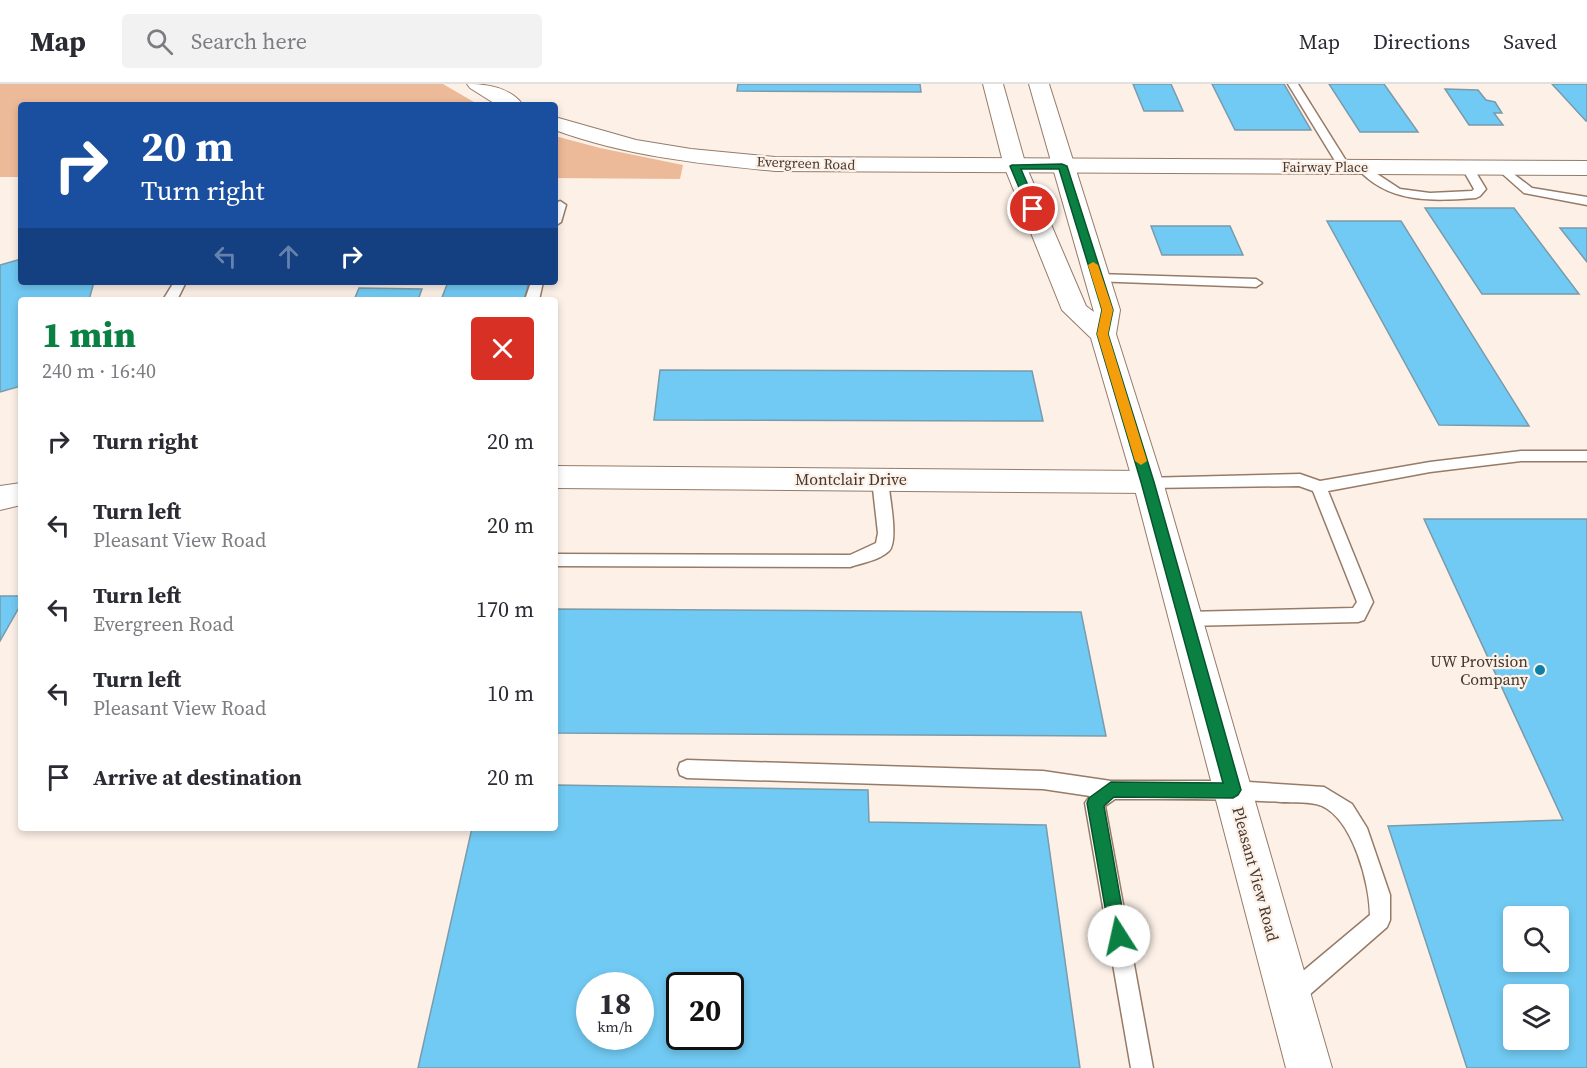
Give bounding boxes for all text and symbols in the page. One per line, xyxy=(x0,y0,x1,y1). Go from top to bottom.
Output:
search box xyxy=(122,14,542,68)
text: Map xyxy=(30,22,86,60)
icon: search xyxy=(143,25,176,58)
text: Search here xyxy=(191,26,307,56)
text: Map xyxy=(1299,27,1340,56)
text: Directions xyxy=(1373,27,1470,56)
text: Saved xyxy=(1503,27,1557,56)
text: 20 m xyxy=(141,117,234,175)
icon: right xyxy=(42,126,120,204)
street label: Evergreen Road xyxy=(756,151,856,175)
street label: Fairway Place xyxy=(1282,157,1368,177)
text: Turn right xyxy=(141,172,265,209)
pin xyxy=(1007,183,1058,234)
icon: arrive xyxy=(1016,192,1049,225)
icon: left xyxy=(209,240,242,273)
icon: ahead xyxy=(272,240,305,273)
icon: right xyxy=(335,240,368,273)
text: 1 min xyxy=(42,310,136,359)
button: close xyxy=(471,317,534,380)
text: 240 m · 16:40 xyxy=(42,357,156,385)
icon: right xyxy=(42,425,75,458)
text: Turn right xyxy=(93,426,198,456)
text: 20 m xyxy=(487,426,534,456)
street label: Montclair Drive xyxy=(795,468,907,490)
text: Turn left xyxy=(93,496,181,526)
icon: left xyxy=(42,509,75,542)
text: 20 m xyxy=(487,510,534,540)
text: Pleasant View Road xyxy=(93,526,266,554)
text: Turn left xyxy=(93,580,181,610)
icon: left xyxy=(42,593,75,626)
text: 170 m xyxy=(476,594,534,624)
text: Evergreen Road xyxy=(93,610,234,638)
place label: UW Provision Company xyxy=(1430,650,1529,690)
marker: UW Provision Company xyxy=(1533,663,1547,677)
text: Turn left xyxy=(93,664,181,694)
icon: left xyxy=(42,677,75,710)
text: 10 m xyxy=(487,678,534,708)
text: Pleasant View Road xyxy=(93,694,266,722)
icon: arrive xyxy=(42,761,75,794)
text: Arrive at destination xyxy=(93,762,302,792)
text: 20 m xyxy=(487,762,534,792)
street label: Pleasant View Road xyxy=(1227,804,1285,944)
position arrow xyxy=(1087,904,1151,968)
map controls xyxy=(1503,906,1569,1050)
button: search xyxy=(1503,906,1569,972)
speed limit sign: 20 xyxy=(666,972,744,1050)
text: 18 xyxy=(599,983,631,1024)
button: layers xyxy=(1503,984,1569,1050)
text: km/h xyxy=(597,1016,633,1037)

